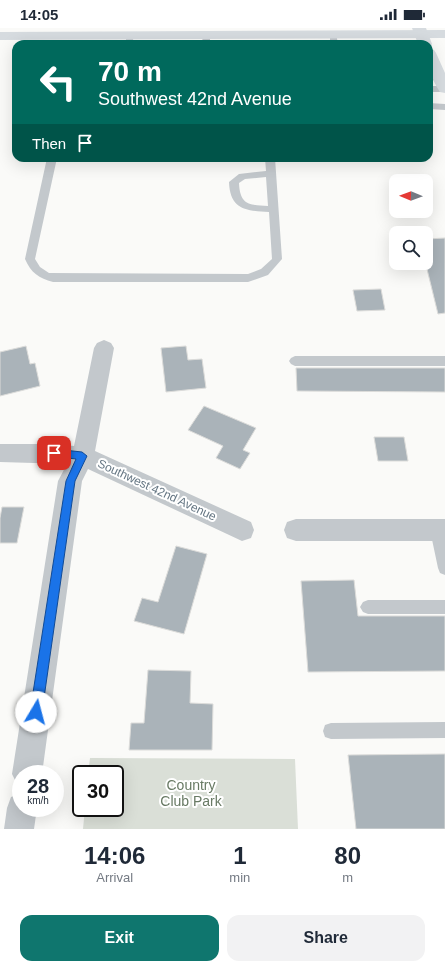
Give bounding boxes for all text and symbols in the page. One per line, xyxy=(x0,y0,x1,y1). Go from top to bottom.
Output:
text: 14:05 xyxy=(20,6,58,23)
icon: left xyxy=(32,56,84,108)
text: 70 m xyxy=(98,56,162,87)
text: Southwest 42nd Avenue xyxy=(98,89,292,109)
icon: arrive xyxy=(74,132,96,154)
text: Then xyxy=(32,135,66,152)
north arrow xyxy=(389,174,433,218)
map controls xyxy=(389,174,433,270)
button: search xyxy=(389,226,433,270)
pin xyxy=(37,436,71,470)
icon: arrive xyxy=(43,442,65,464)
street label: Southwest 42nd Avenue xyxy=(95,456,219,524)
position arrow xyxy=(15,691,57,733)
speed limit sign: 30 xyxy=(72,765,124,817)
text: 28 xyxy=(27,775,49,797)
park label: Country Club Park xyxy=(160,777,223,809)
text: km/h xyxy=(27,795,49,806)
text: 14:06 xyxy=(84,842,145,869)
text: 1 xyxy=(233,842,247,869)
text: 80 xyxy=(334,842,361,869)
text: Arrival xyxy=(96,870,133,885)
text: min xyxy=(229,870,250,885)
text: m xyxy=(342,870,353,885)
button: Exit xyxy=(20,915,219,961)
button: Share xyxy=(227,915,425,961)

